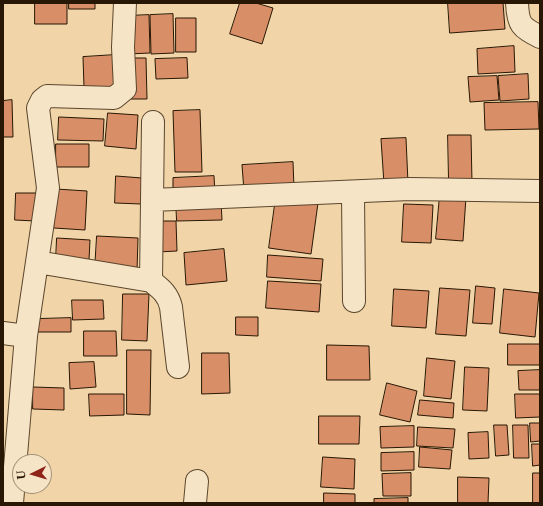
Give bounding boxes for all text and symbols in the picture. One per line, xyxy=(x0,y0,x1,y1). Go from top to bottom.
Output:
north arrow xyxy=(12,454,52,494)
text: U xyxy=(14,470,28,480)

